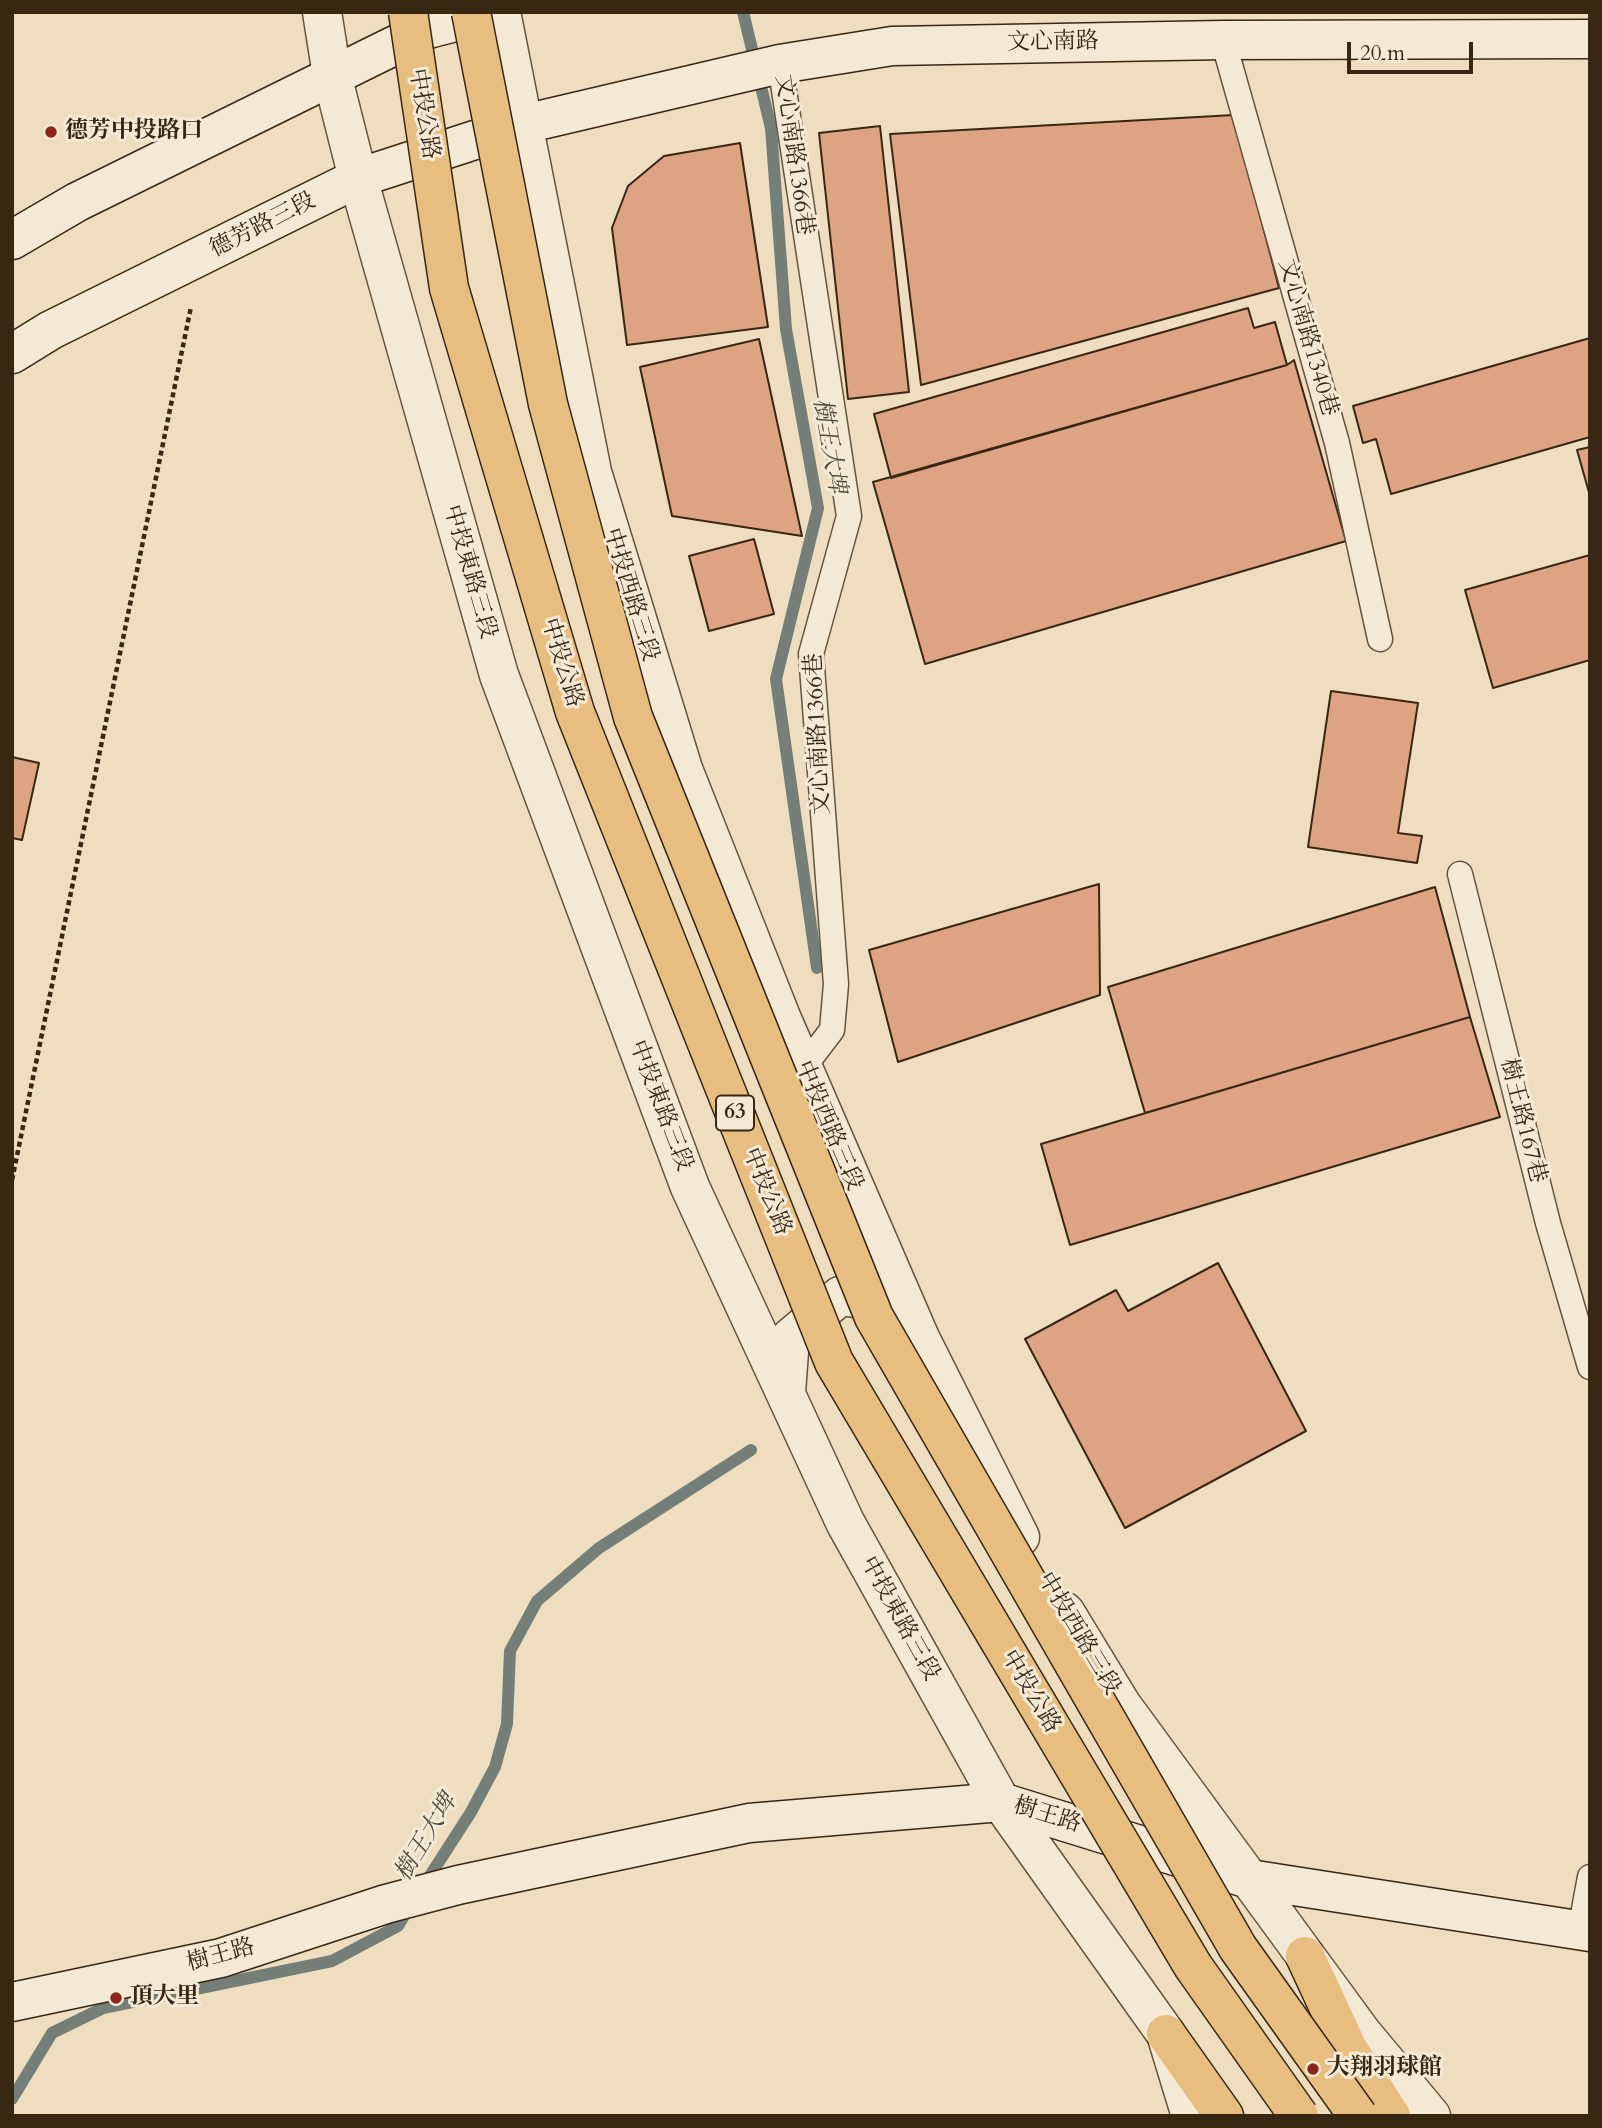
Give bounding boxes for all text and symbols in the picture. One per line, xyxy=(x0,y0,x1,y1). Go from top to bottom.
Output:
street label: 文心南路 xyxy=(1007,28,1099,58)
scale bar xyxy=(1350,28,1476,72)
text: 20 m xyxy=(1360,39,1405,68)
street label: 中投公路 xyxy=(402,66,444,162)
street label: 文心南路1366巷 xyxy=(768,73,818,237)
place label: 德芳中投路口 xyxy=(65,118,203,146)
marker: 德芳中投路口 xyxy=(43,124,59,140)
street label: 德芳路三段 xyxy=(206,188,320,264)
street label: 文心南路1340巷 xyxy=(1271,256,1343,420)
water label: 樹王大埤 xyxy=(805,396,851,496)
street label: 中投東路三段 xyxy=(437,502,501,642)
street label: 中投西路三段 xyxy=(597,525,663,665)
street label: 中投公路 xyxy=(534,615,588,711)
street label: 文心南路1366巷 xyxy=(801,652,837,816)
street label: 中投東路三段 xyxy=(622,1037,698,1175)
street label: 樹王路167巷 xyxy=(1493,1056,1551,1186)
street label: 中投西路三段 xyxy=(788,1057,868,1195)
road number: 63 xyxy=(716,1096,754,1130)
street label: 中投公路 xyxy=(736,1144,796,1240)
street label: 中投東路三段 xyxy=(853,1552,945,1686)
street label: 中投西路三段 xyxy=(1031,1568,1125,1700)
street label: 中投公路 xyxy=(994,1645,1066,1739)
water label: 樹王大埤 xyxy=(390,1789,464,1887)
street label: 樹王路 xyxy=(1010,1793,1084,1839)
street label: 樹王路 xyxy=(184,1934,258,1978)
place label: 頂大里 xyxy=(130,1984,199,2012)
marker: 頂大里 xyxy=(108,1990,124,2006)
place label: 大翔羽球館 xyxy=(1327,2055,1442,2083)
marker: 大翔羽球館 xyxy=(1305,2061,1321,2077)

